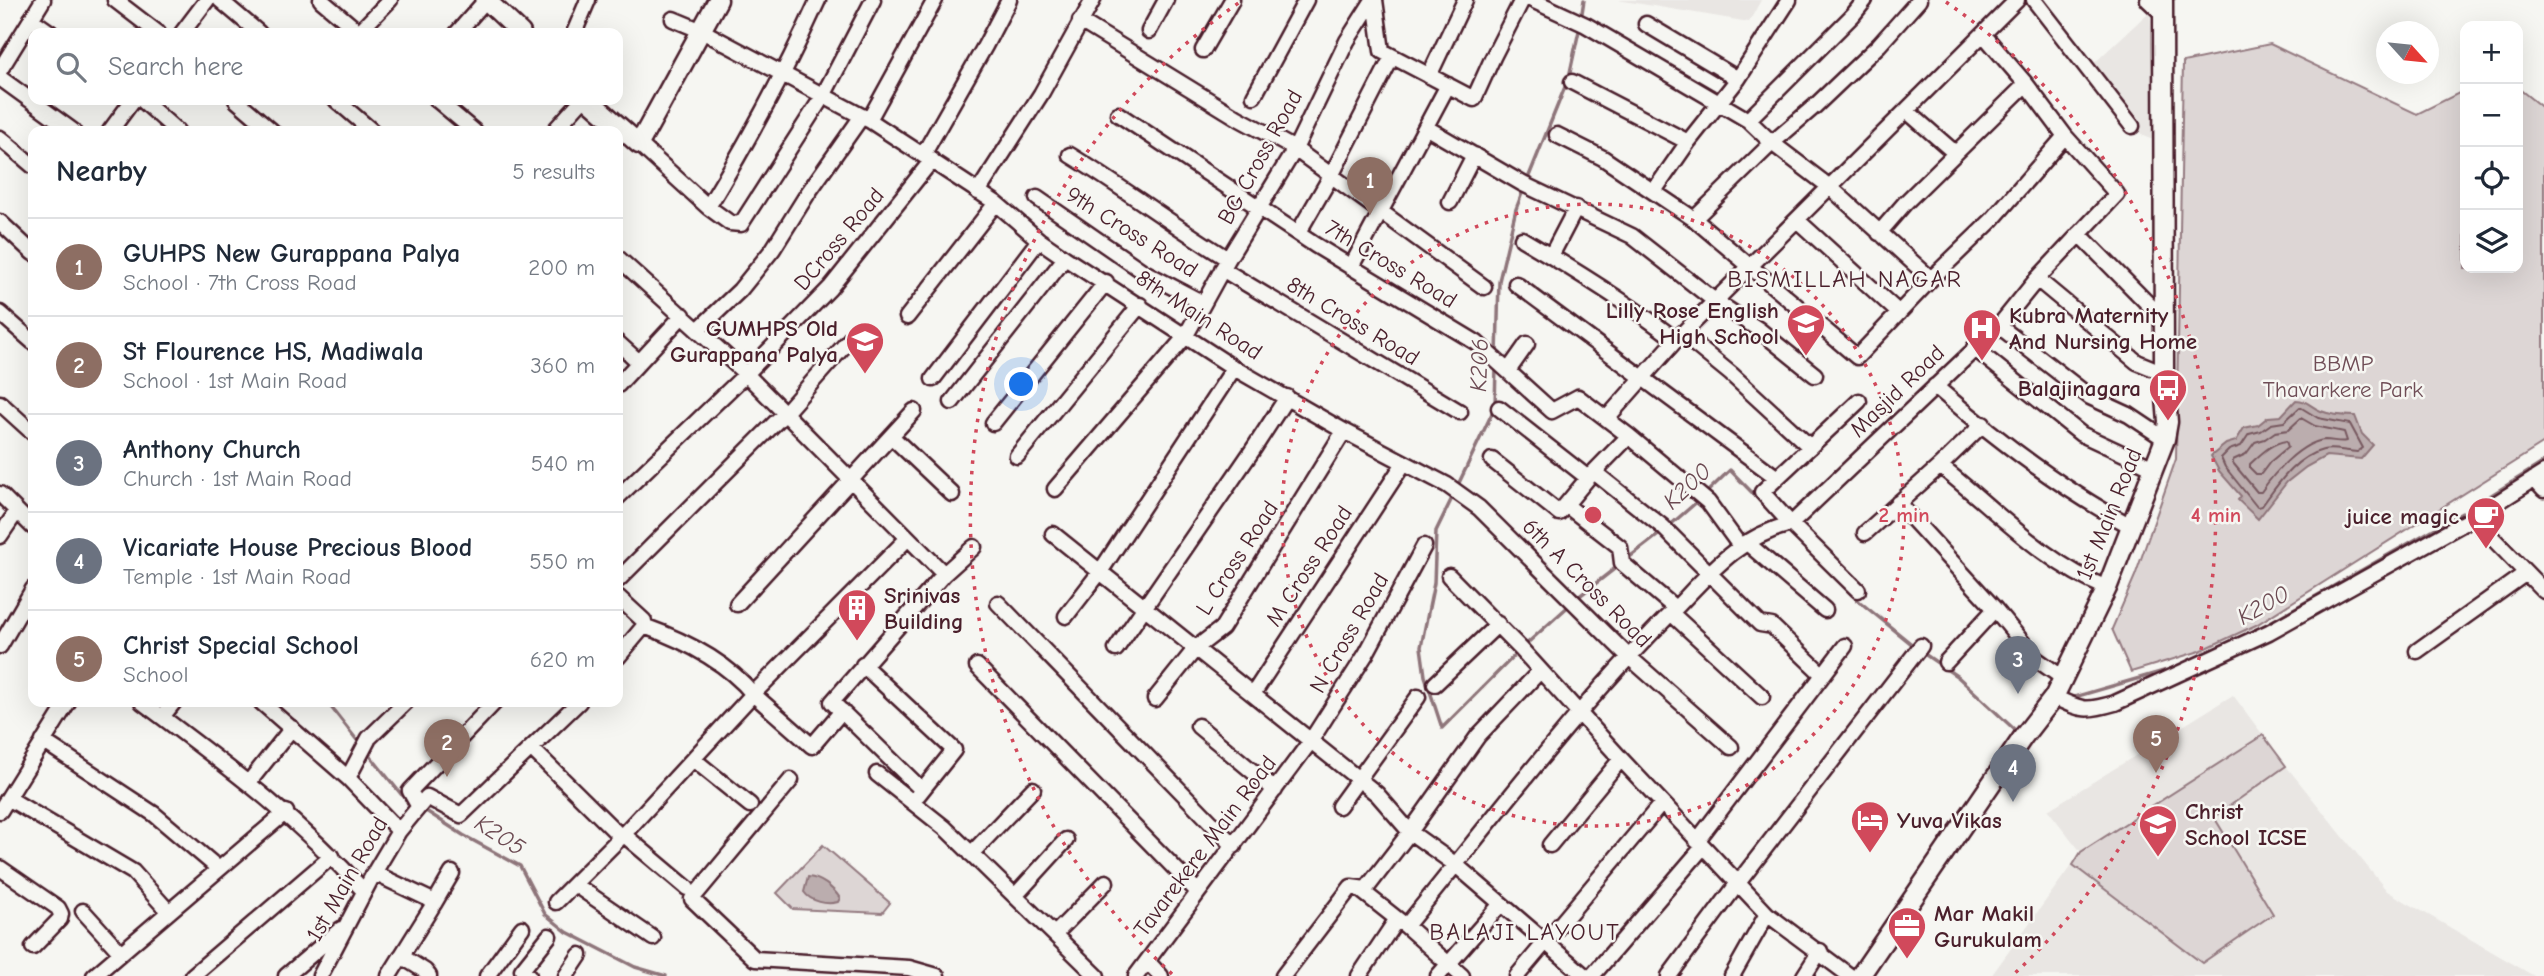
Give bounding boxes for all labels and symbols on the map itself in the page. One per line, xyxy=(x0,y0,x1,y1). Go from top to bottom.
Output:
north arrow xyxy=(2376,21,2439,84)
street label: BG Cross Road xyxy=(1212,85,1308,229)
pin: 1 xyxy=(1347,157,1393,215)
street label: 9th Cross Road xyxy=(1061,181,1203,283)
street label: DCross Road xyxy=(788,182,890,296)
street label: 7th Cross Road xyxy=(1320,214,1462,314)
street label: 8th Main Road xyxy=(1131,264,1267,366)
district label: BISMILLAH NAGAR xyxy=(1727,265,1963,293)
street label: 8th Cross Road xyxy=(1282,271,1424,371)
place label: Lilly Rose English High School xyxy=(1606,297,1779,350)
school or university icon: Lilly Rose English High School xyxy=(1785,302,1827,357)
place label: Kubra Maternity And Nursing Home xyxy=(2009,302,2197,355)
hospital icon: Kubra Maternity And Nursing Home xyxy=(1961,307,2003,362)
place label: GUMHPS Old Gurappana Palya xyxy=(670,315,838,368)
school or university icon: GUMHPS Old Gurappana Palya xyxy=(844,320,886,375)
water label: K206 xyxy=(1464,338,1494,392)
street label: Masjid Road xyxy=(1844,339,1950,443)
park label: BBMP Thavarkere Park xyxy=(2263,350,2423,403)
your location xyxy=(1004,367,1038,401)
bus stop icon: Balajinagara xyxy=(2147,367,2189,422)
place label: Balajinagara xyxy=(2018,375,2141,402)
street label: 1st Main Road xyxy=(2070,444,2148,584)
water label: K200 xyxy=(1657,457,1717,515)
cafe icon: juice magic xyxy=(2465,495,2507,550)
street label: L Cross Road xyxy=(1190,496,1284,620)
street label: M Cross Road xyxy=(1260,501,1358,631)
centre of rings xyxy=(1581,503,1605,527)
text: 2 min xyxy=(1878,503,1930,527)
text: 4 min xyxy=(2191,503,2241,527)
place label: juice magic xyxy=(2344,503,2459,530)
street label: 6th A Cross Road xyxy=(1517,513,1657,653)
street label: N Cross Road xyxy=(1304,568,1394,698)
water label: K200 xyxy=(2232,579,2294,631)
place label: Srinivas Building xyxy=(884,582,964,635)
building icon: Srinivas Building xyxy=(836,587,878,642)
pin: 3 xyxy=(1995,636,2041,694)
pin: 5 xyxy=(2133,715,2179,773)
pin: 2 xyxy=(424,719,470,777)
pin: 4 xyxy=(1990,744,2036,802)
street label: Tavarekere Main Road xyxy=(1128,750,1282,942)
place label: Christ School ICSE xyxy=(2185,798,2307,851)
hotel icon: Yuva Vikas xyxy=(1849,799,1891,854)
school or university icon: Christ School ICSE xyxy=(2137,803,2179,858)
place label: Yuva Vikas xyxy=(1897,807,2002,834)
water label: K205 xyxy=(470,809,530,861)
street label: 1st Main Road xyxy=(300,812,394,946)
place label: Mar Makil Gurukulam xyxy=(1934,900,2042,953)
office icon: Mar Makil Gurukulam xyxy=(1886,905,1928,960)
district label: BALAJI LAYOUT xyxy=(1429,918,1621,946)

